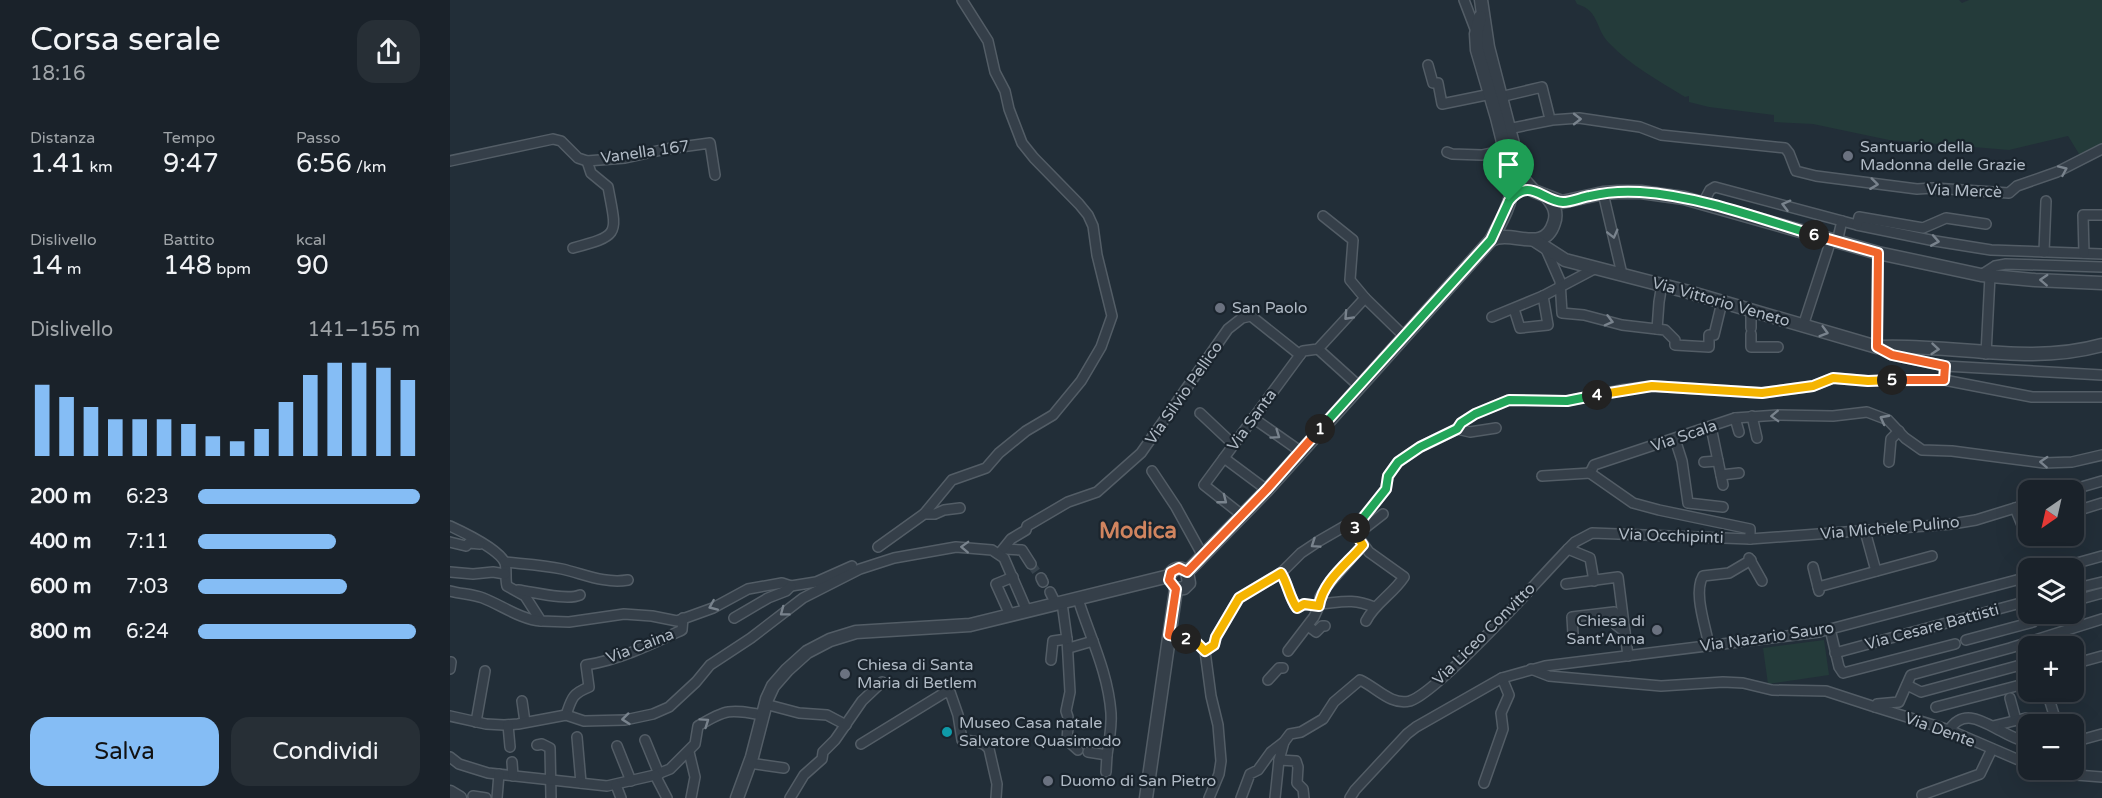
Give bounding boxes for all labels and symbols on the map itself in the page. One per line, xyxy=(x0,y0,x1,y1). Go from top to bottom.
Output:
one-way arrow xyxy=(1573,113,1582,125)
street label: Vanella 167 xyxy=(599,136,691,168)
place label: Santuario della Madonna delle Grazie xyxy=(1860,137,2026,175)
pin xyxy=(1483,139,1534,201)
marker: Santuario della Madonna delle Grazie xyxy=(1841,149,1855,163)
one-way arrow xyxy=(2056,165,2067,177)
one-way arrow xyxy=(1869,177,1878,189)
street label: Via Mercè xyxy=(1926,180,2002,202)
one-way arrow xyxy=(1781,200,1792,212)
pin: 6 xyxy=(1799,220,1829,250)
one-way arrow xyxy=(1605,228,1618,238)
one-way arrow xyxy=(1930,234,1940,247)
street label: Via Vittorio Veneto xyxy=(1650,273,1792,331)
one-way arrow xyxy=(2039,274,2048,287)
place label: San Paolo xyxy=(1232,298,1308,318)
marker: San Paolo xyxy=(1213,301,1227,315)
one-way arrow xyxy=(1344,309,1355,320)
one-way arrow xyxy=(1604,314,1614,327)
one-way arrow xyxy=(1818,325,1829,337)
street label: Via Silvio Pellico xyxy=(1141,337,1227,449)
one-way arrow xyxy=(1931,342,1940,355)
pin: 5 xyxy=(1877,365,1907,395)
pin: 4 xyxy=(1582,380,1612,410)
street label: Via Santa xyxy=(1223,385,1281,455)
one-way arrow xyxy=(1770,409,1779,422)
pin: 1 xyxy=(1305,414,1335,444)
street label: Via Scala xyxy=(1648,415,1720,457)
one-way arrow xyxy=(1879,415,1890,427)
one-way arrow xyxy=(1270,428,1281,439)
one-way arrow xyxy=(2040,455,2049,468)
north arrow xyxy=(2018,480,2084,546)
one-way arrow xyxy=(1217,493,1228,504)
street label: Via Michele Pulino xyxy=(1820,512,1960,544)
pin: 3 xyxy=(1340,513,1370,543)
district label: Modica xyxy=(1099,518,1177,544)
street label: Via Occhipinti xyxy=(1618,524,1724,548)
one-way arrow xyxy=(1311,537,1322,548)
one-way arrow xyxy=(960,541,969,554)
street label: Via Liceo Convitto xyxy=(1428,578,1540,690)
one-way arrow xyxy=(709,599,720,611)
street label: Via Cesare Battisti xyxy=(1863,600,2001,654)
one-way arrow xyxy=(780,604,791,615)
place label: Chiesa di Sant'Anna xyxy=(1567,611,1645,649)
street label: Via Nazario Sauro xyxy=(1699,618,1835,656)
marker: Chiesa di Sant'Anna xyxy=(1650,623,1664,637)
street label: Via Caina xyxy=(603,624,677,668)
pin: 2 xyxy=(1171,624,1201,654)
place label: Chiesa di Santa Maria di Betlem xyxy=(857,655,977,693)
marker: Chiesa di Santa Maria di Betlem xyxy=(838,667,852,681)
street label: Via Dente xyxy=(1902,708,1978,752)
one-way arrow xyxy=(622,712,631,725)
place label: Museo Casa natale Salvatore Quasimodo xyxy=(959,713,1121,751)
one-way arrow xyxy=(699,718,710,729)
marker: Museo Casa natale Salvatore Quasimodo xyxy=(940,725,954,739)
place label: Duomo di San Pietro xyxy=(1060,771,1216,791)
marker: Duomo di San Pietro xyxy=(1041,774,1055,788)

